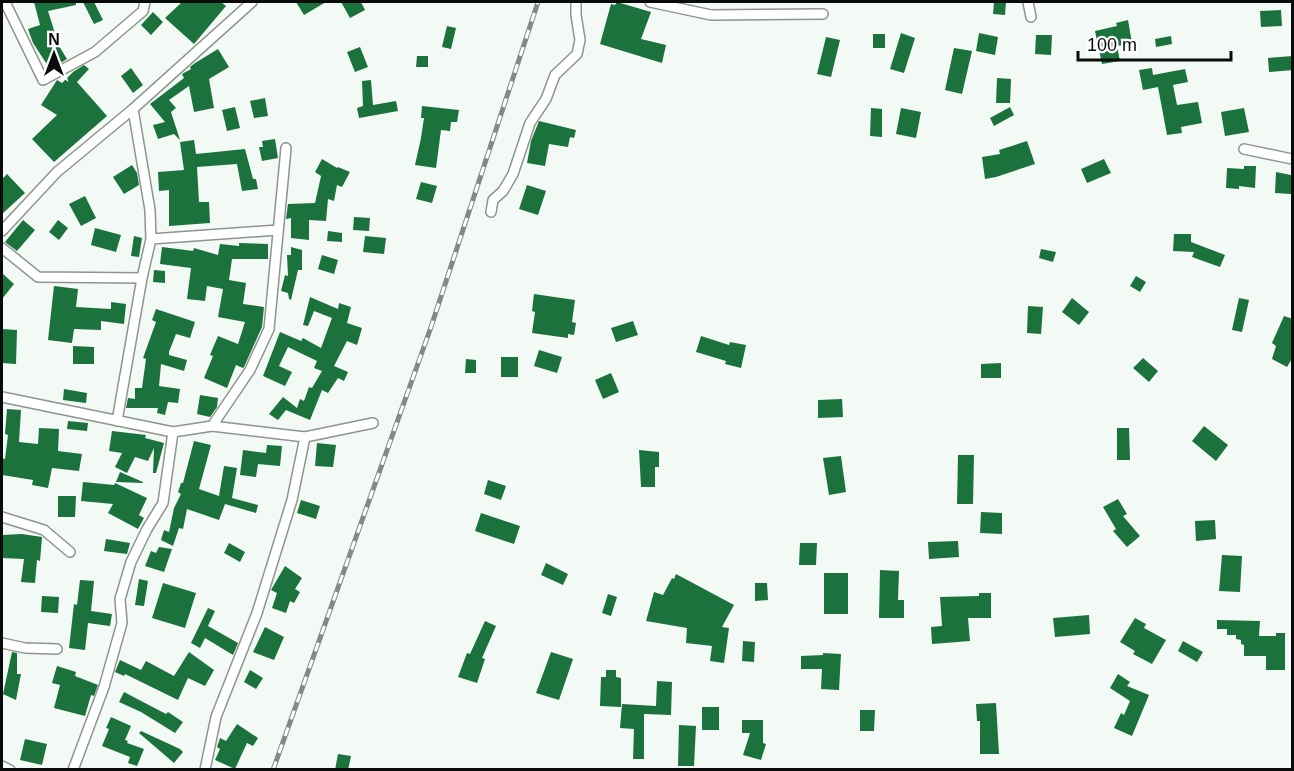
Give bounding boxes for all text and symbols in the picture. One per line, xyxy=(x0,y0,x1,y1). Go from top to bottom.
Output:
north arrow xyxy=(24,24,84,84)
scale bar xyxy=(1078,24,1231,62)
text: N xyxy=(48,31,60,48)
text: 100 m xyxy=(1087,35,1137,55)

